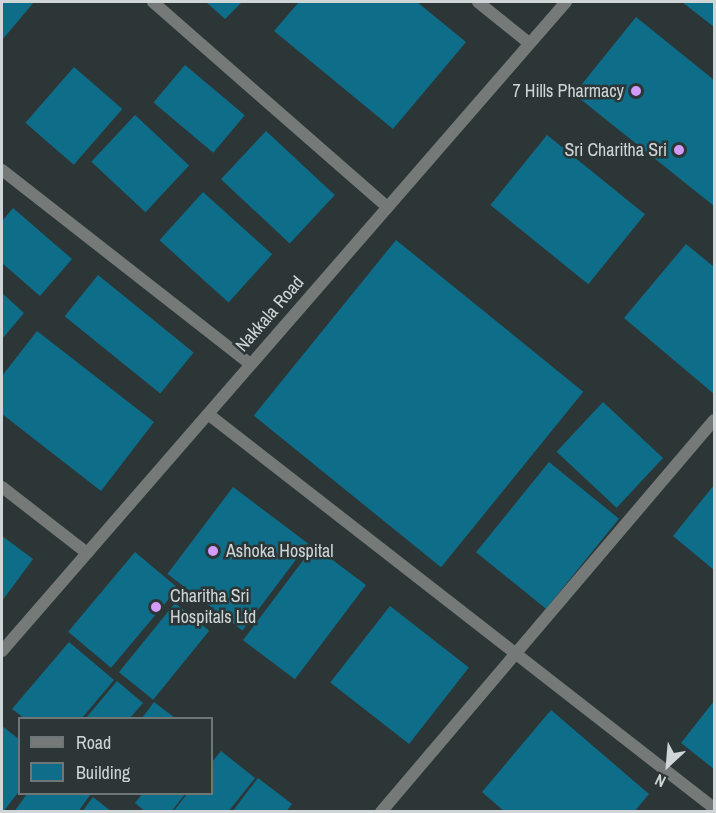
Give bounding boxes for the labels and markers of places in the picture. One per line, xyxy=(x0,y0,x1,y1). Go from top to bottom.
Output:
place label: 7 Hills Pharmacy xyxy=(512,80,624,102)
marker: 7 Hills Pharmacy xyxy=(629,84,643,98)
place label: Sri Charitha Sri xyxy=(564,139,667,161)
marker: Sri Charitha Sri xyxy=(672,143,686,157)
place label: Ashoka Hospital xyxy=(226,540,333,562)
marker: Ashoka Hospital xyxy=(204,542,222,560)
place label: Charitha Sri Hospitals Ltd xyxy=(170,586,256,628)
marker: Charitha Sri Hospitals Ltd xyxy=(147,598,165,616)

